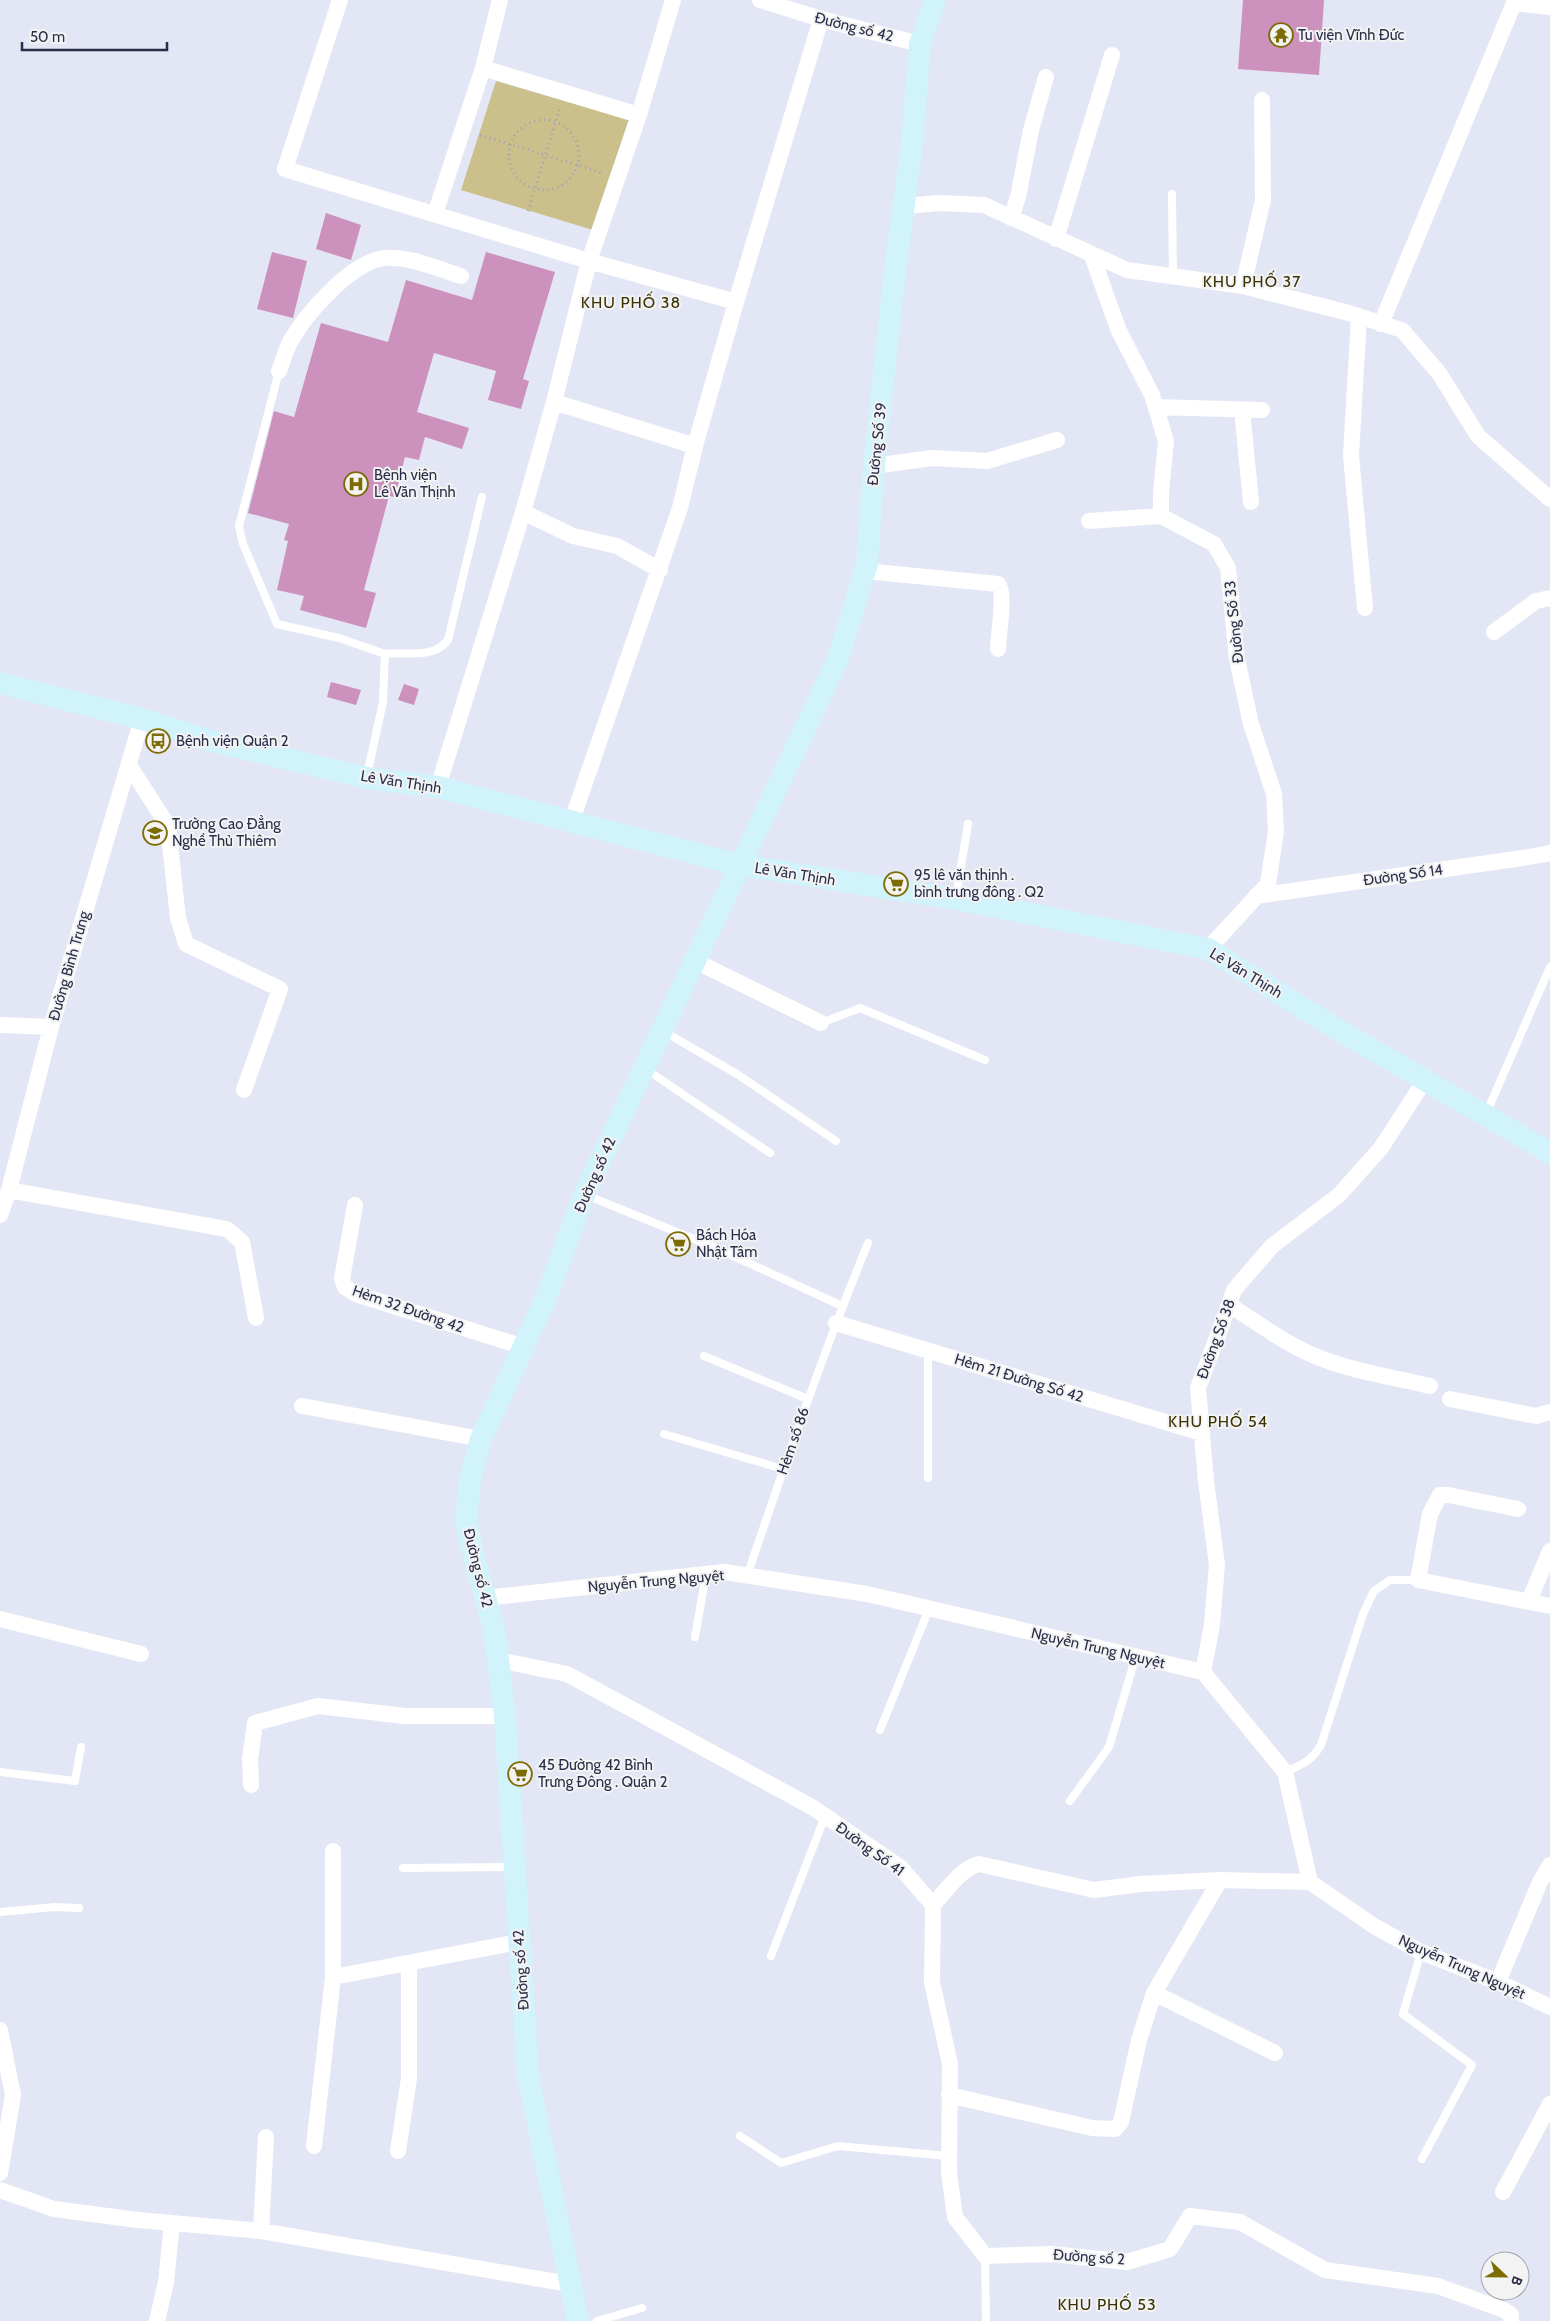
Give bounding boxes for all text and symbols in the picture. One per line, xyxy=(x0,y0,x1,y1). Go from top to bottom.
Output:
street label: Đường số 42 xyxy=(813,9,895,46)
scale bar xyxy=(22,20,168,52)
temple icon: Tu viện Vĩnh Đức xyxy=(1268,22,1294,48)
place label: Tu viện Vĩnh Đức xyxy=(1298,26,1405,44)
text: 50 m xyxy=(30,28,65,46)
district label: KHU PHỐ 37 xyxy=(1203,270,1301,291)
district label: KHU PHỐ 38 xyxy=(581,291,681,312)
street label: Đường Số 39 xyxy=(864,402,890,486)
place label: Bệnh viện Lê Văn Thịnh xyxy=(374,466,456,501)
hospital icon: Bệnh viện Lê Văn Thịnh xyxy=(343,471,369,497)
street label: Đường Số 33 xyxy=(1221,580,1247,664)
bus stop icon: Bệnh viện Quận 2 xyxy=(145,728,171,754)
place label: Bệnh viện Quận 2 xyxy=(176,732,289,750)
street label: Lê Văn Thịnh xyxy=(359,767,443,797)
place label: Trường Cao Đẳng Nghề Thủ Thiêm xyxy=(172,815,281,850)
school or university icon: Trường Cao Đẳng Nghề Thủ Thiêm xyxy=(142,820,168,846)
street label: Lê Văn Thịnh xyxy=(753,859,837,889)
street label: Đường Số 14 xyxy=(1362,860,1444,889)
place label: 95 lê văn thịnh . bình trưng đông . Q2 xyxy=(914,866,1044,901)
supermarket icon: 95 lê văn thịnh . bình trưng đông . Q2 xyxy=(883,871,909,897)
street label: Đường Bình Trưng xyxy=(45,909,93,1023)
street label: Lê Văn Thịnh xyxy=(1206,944,1286,1002)
street label: Đường số 42 xyxy=(570,1134,620,1215)
place label: Bách Hóa Nhật Tâm xyxy=(696,1226,757,1261)
supermarket icon: Bách Hóa Nhật Tâm xyxy=(665,1231,691,1257)
street label: Hẻm 32 Đường 42 xyxy=(350,1281,466,1337)
street label: Đường Số 38 xyxy=(1193,1297,1239,1381)
street label: Hẻm 21 Đường Số 42 xyxy=(952,1350,1086,1406)
street label: Hẻm số 86 xyxy=(773,1405,813,1477)
district label: KHU PHỐ 54 xyxy=(1168,1410,1268,1431)
street label: Đường số 42 xyxy=(460,1527,497,1609)
street label: Nguyễn Trung Nguyệt xyxy=(587,1566,725,1596)
street label: Nguyễn Trung Nguyệt xyxy=(1029,1624,1167,1672)
place label: 45 Đường 42 Bình Trưng Đông . Quận 2 xyxy=(538,1756,668,1791)
supermarket icon: 45 Đường 42 Bình Trưng Đông . Quận 2 xyxy=(507,1761,533,1787)
street label: Đường Số 41 xyxy=(832,1818,908,1880)
street label: Đường số 42 xyxy=(509,1929,533,2011)
street label: Nguyễn Trung Nguyệt xyxy=(1396,1931,1528,2003)
street label: Đường số 2 xyxy=(1052,2246,1126,2268)
north arrow xyxy=(1480,2251,1530,2301)
text: B xyxy=(1507,2273,1527,2289)
district label: KHU PHỐ 53 xyxy=(1057,2293,1157,2314)

